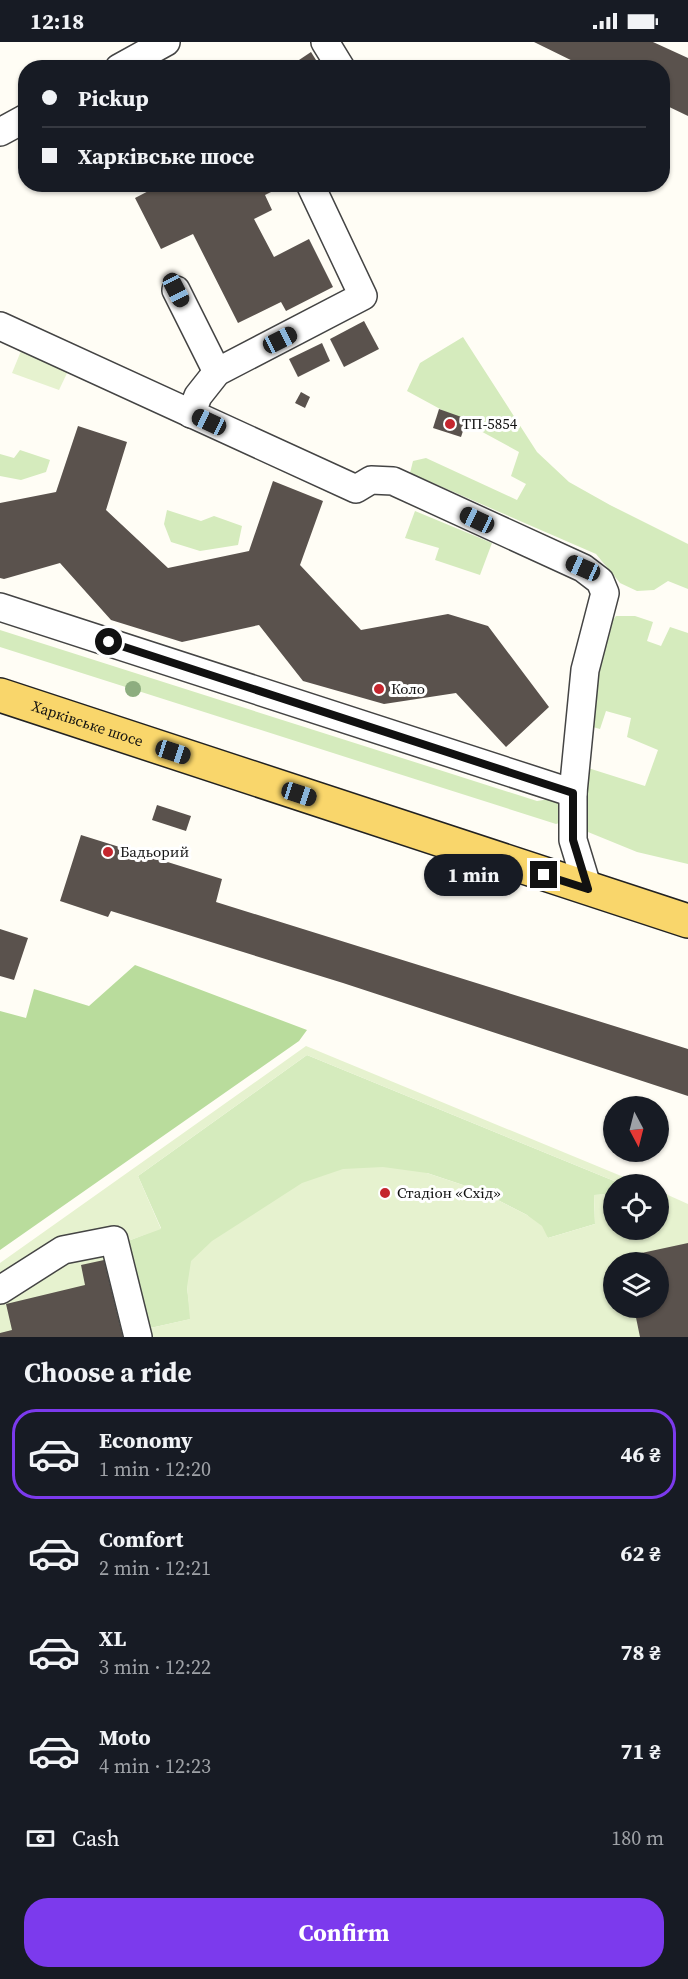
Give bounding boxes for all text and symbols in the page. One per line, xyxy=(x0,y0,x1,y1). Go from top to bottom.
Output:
text: 12:18 xyxy=(30,6,84,36)
text: Pickup xyxy=(78,83,149,113)
text: Харківське шосе xyxy=(78,141,254,171)
car xyxy=(160,270,192,310)
car xyxy=(260,324,300,356)
car xyxy=(189,406,229,438)
place label: ТП-5854 xyxy=(462,413,518,434)
marker: ТП-5854 xyxy=(443,417,457,431)
car xyxy=(457,504,497,536)
car xyxy=(563,552,603,584)
route start xyxy=(95,628,122,655)
place label: Коло xyxy=(391,678,425,699)
marker: Коло xyxy=(372,682,386,696)
street label: Харківське шосе xyxy=(29,695,146,751)
car xyxy=(153,738,193,766)
car xyxy=(279,780,319,808)
place label: Бадьорий xyxy=(120,841,189,862)
marker: Бадьорий xyxy=(101,845,115,859)
callout: 1 min xyxy=(424,854,523,896)
text: 1 min xyxy=(448,861,499,889)
route end xyxy=(530,861,557,888)
north arrow xyxy=(603,1096,669,1162)
map controls xyxy=(603,1096,669,1318)
button: locate xyxy=(603,1174,669,1240)
place label: Стадіон «Схід» xyxy=(397,1182,501,1203)
marker: Стадіон «Схід» xyxy=(378,1186,392,1200)
button: layers xyxy=(603,1252,669,1318)
text: Choose a ride xyxy=(24,1354,192,1391)
text: Economy xyxy=(99,1425,193,1455)
icon: car xyxy=(27,1427,81,1481)
text: 46 ₴ xyxy=(621,1439,661,1469)
text: 1 min · 12:20 xyxy=(99,1455,211,1483)
text: Comfort xyxy=(99,1524,183,1554)
icon: car xyxy=(27,1526,81,1580)
text: 62 ₴ xyxy=(621,1538,661,1568)
text: 2 min · 12:21 xyxy=(99,1554,211,1582)
text: XL xyxy=(99,1623,126,1653)
icon: car xyxy=(27,1625,81,1679)
text: 78 ₴ xyxy=(621,1637,661,1667)
text: 3 min · 12:22 xyxy=(99,1653,211,1681)
text: Moto xyxy=(99,1722,151,1752)
icon: car xyxy=(27,1724,81,1778)
text: 71 ₴ xyxy=(621,1736,661,1766)
text: 4 min · 12:23 xyxy=(99,1752,211,1780)
icon: cash xyxy=(24,1822,57,1855)
text: Cash xyxy=(72,1823,120,1853)
text: 180 m xyxy=(611,1824,664,1852)
button: Confirm xyxy=(24,1898,664,1967)

